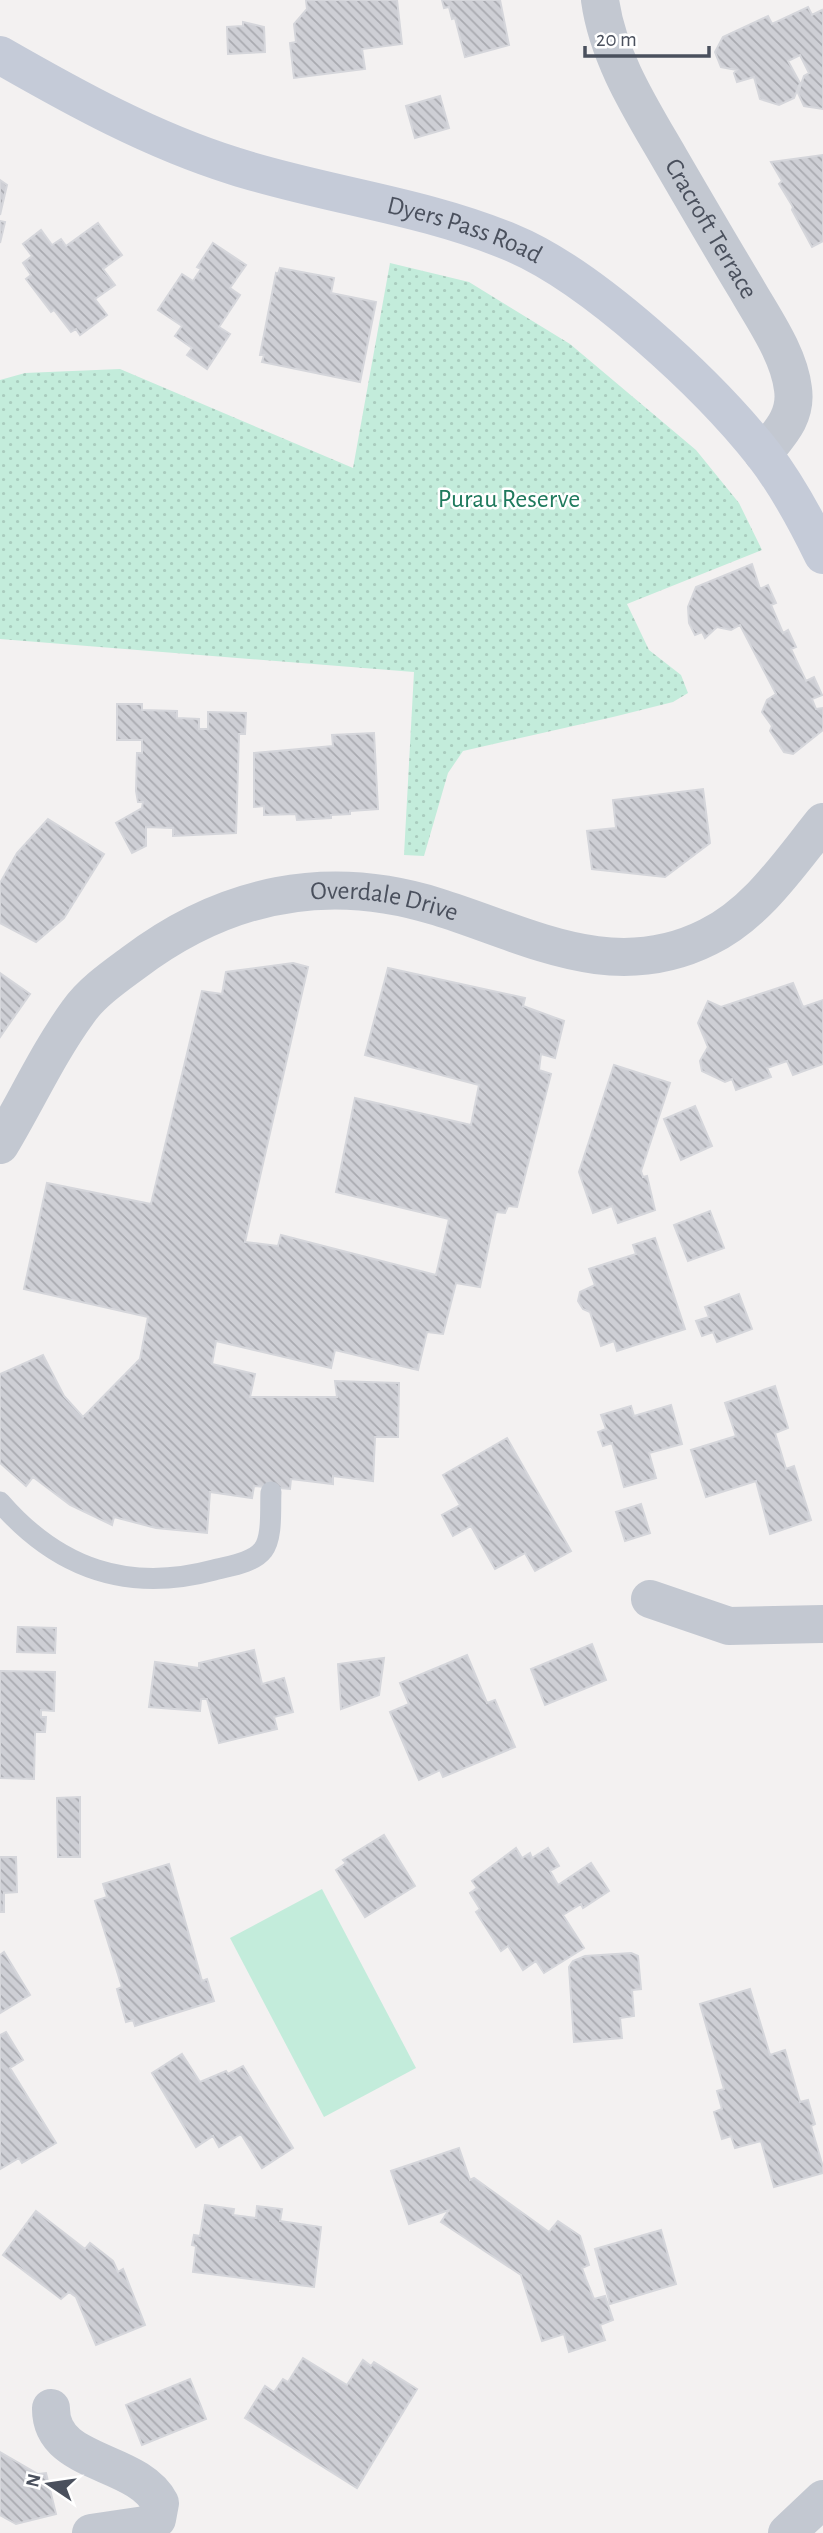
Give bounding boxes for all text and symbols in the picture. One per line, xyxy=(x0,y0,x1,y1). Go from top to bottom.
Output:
scale bar xyxy=(585,14,709,58)
text: 20 m xyxy=(596,29,637,50)
street label: Cracroft Terrace xyxy=(660,154,762,303)
street label: Dyers Pass Road xyxy=(385,192,547,268)
park label: Purau Reserve xyxy=(438,486,580,512)
street label: Overdale Drive xyxy=(310,878,462,926)
north arrow xyxy=(14,2449,84,2519)
text: N xyxy=(23,2472,45,2489)

